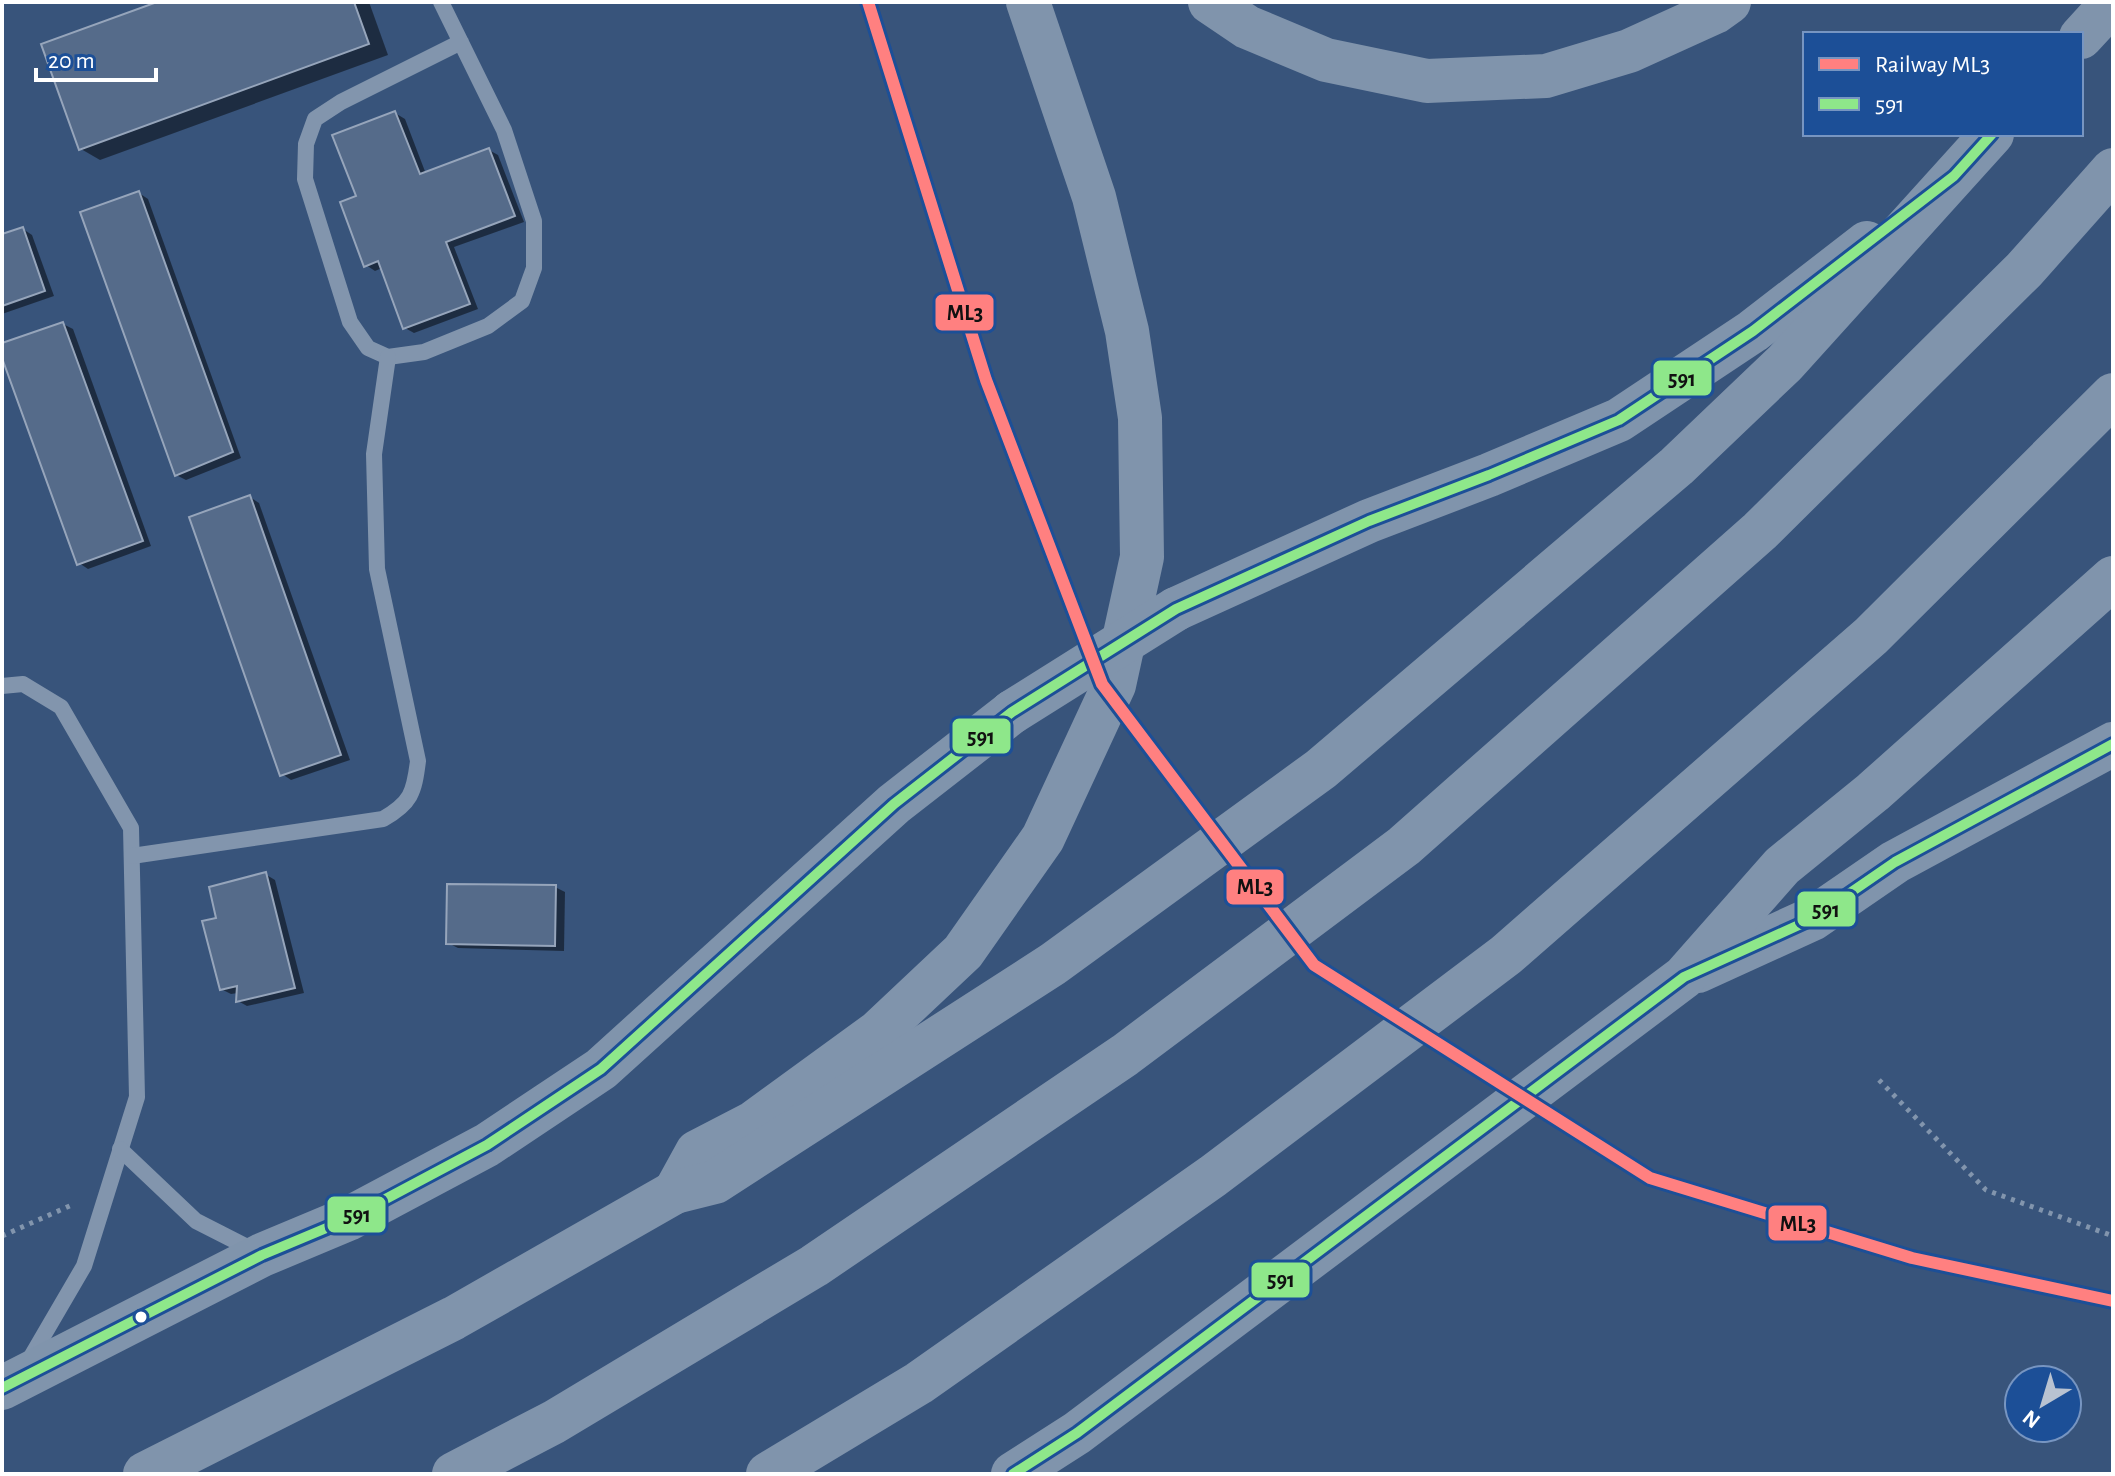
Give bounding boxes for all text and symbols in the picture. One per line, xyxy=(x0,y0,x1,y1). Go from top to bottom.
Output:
scale bar xyxy=(36,32,156,82)
legend xyxy=(1803,32,2083,136)
text: 20 m xyxy=(48,49,95,73)
text: Railway ML3 xyxy=(1875,53,1990,77)
text: 591 xyxy=(1875,93,1905,117)
line badge: ML3 xyxy=(934,293,995,332)
text: ML3 xyxy=(947,302,983,324)
line badge: 591 xyxy=(1652,359,1713,397)
text: 591 xyxy=(1668,368,1696,390)
line badge: 591 xyxy=(951,717,1012,755)
text: 591 xyxy=(967,726,995,748)
line badge: ML3 xyxy=(1225,868,1285,906)
text: ML3 xyxy=(1237,876,1273,898)
line badge: 591 xyxy=(1796,890,1857,928)
text: 591 xyxy=(1812,899,1840,921)
line badge: 591 xyxy=(326,1195,387,1234)
text: 591 xyxy=(343,1204,371,1226)
line badge: ML3 xyxy=(1767,1204,1828,1242)
text: ML3 xyxy=(1780,1213,1816,1235)
line badge: 591 xyxy=(1250,1261,1311,1299)
text: 591 xyxy=(1267,1269,1295,1291)
unlabelled marker xyxy=(133,1309,149,1325)
north arrow xyxy=(2003,1364,2083,1444)
text: N xyxy=(2019,1406,2044,1432)

